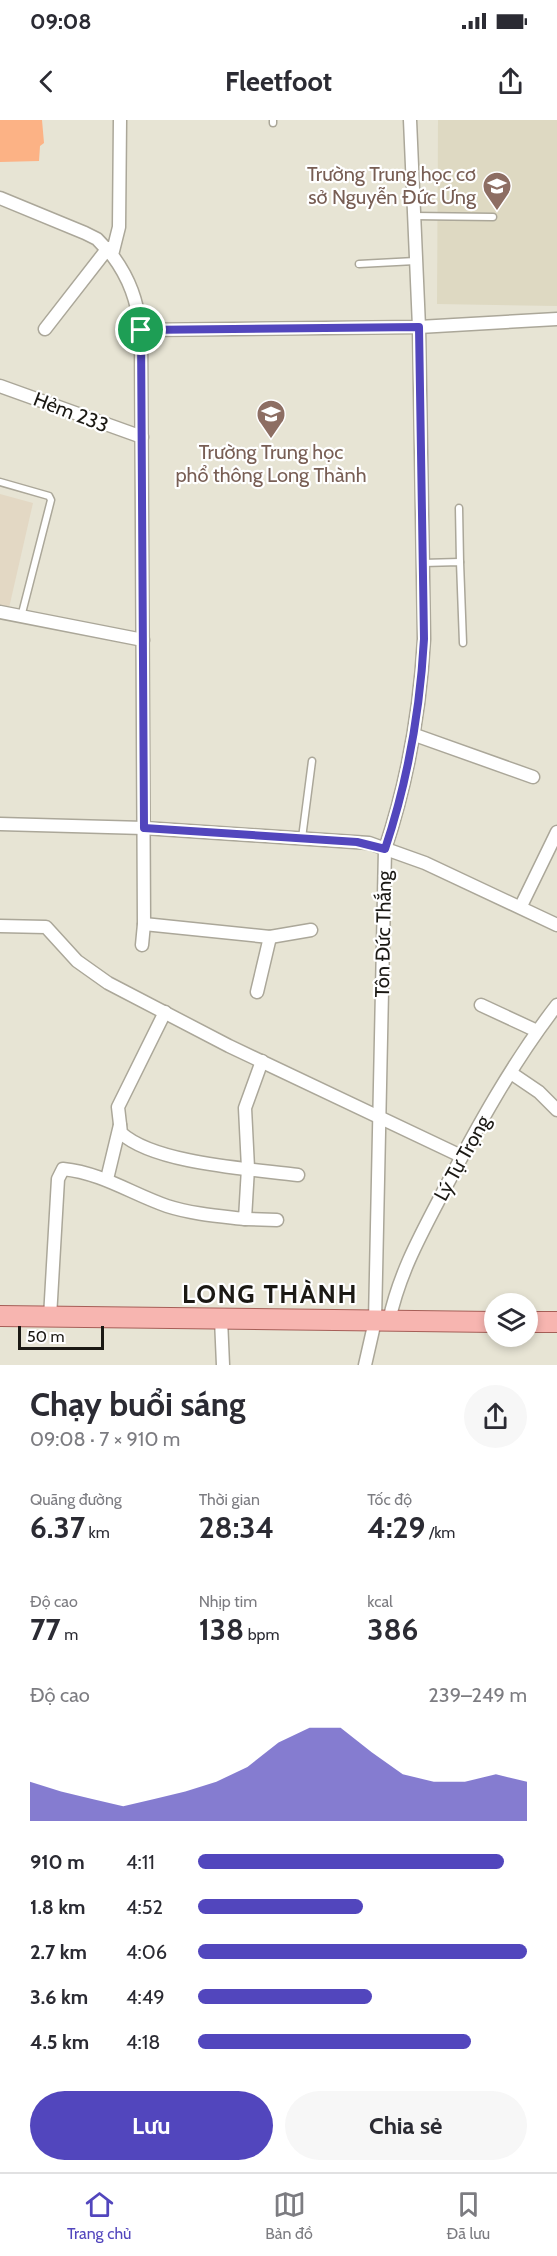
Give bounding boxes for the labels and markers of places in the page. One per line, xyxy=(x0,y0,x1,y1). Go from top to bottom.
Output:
place label: Trường Trung học cơ sở Nguyễn Đức Ứng xyxy=(307,162,477,209)
school or university icon: Trường Trung học cơ sở Nguyễn Đức Ứng xyxy=(481,170,513,212)
pin xyxy=(115,304,166,355)
school or university icon: Trường Trung học phổ thông Long Thành xyxy=(255,398,287,440)
place label: Trường Trung học phổ thông Long Thành xyxy=(175,440,367,487)

